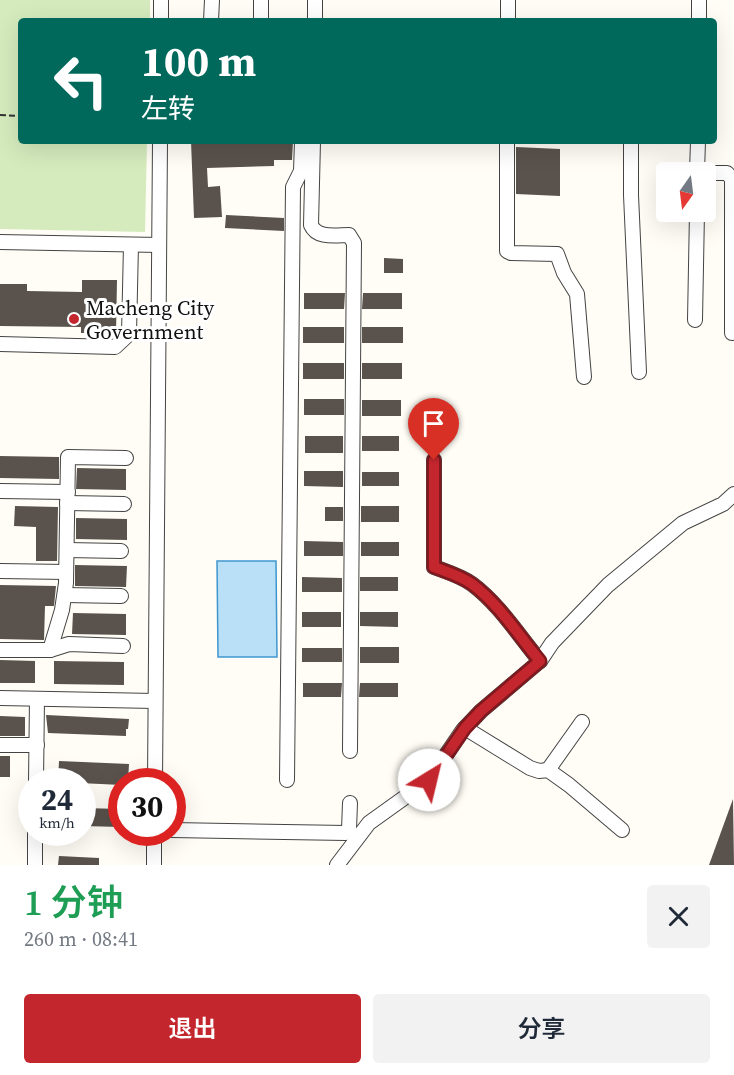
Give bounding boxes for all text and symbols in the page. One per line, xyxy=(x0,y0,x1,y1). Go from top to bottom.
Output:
text: 100 m xyxy=(141,32,256,90)
icon: left xyxy=(42,42,120,120)
text: 左转 xyxy=(141,90,195,127)
north arrow xyxy=(656,162,716,222)
map controls xyxy=(656,162,716,222)
place label: Macheng City Government xyxy=(86,293,214,346)
marker: Macheng City Government xyxy=(67,312,81,326)
pin xyxy=(408,398,459,460)
icon: arrive xyxy=(417,407,450,440)
position arrow xyxy=(397,748,461,812)
speed limit sign: 30 xyxy=(108,768,186,846)
text: 24 xyxy=(41,779,73,820)
text: km/h xyxy=(39,812,75,833)
text: 1 分钟 xyxy=(24,878,123,927)
button: close xyxy=(647,885,710,948)
text: 260 m · 08:41 xyxy=(24,925,138,953)
button: 退出 xyxy=(24,994,361,1063)
button: 分享 xyxy=(373,994,710,1063)

